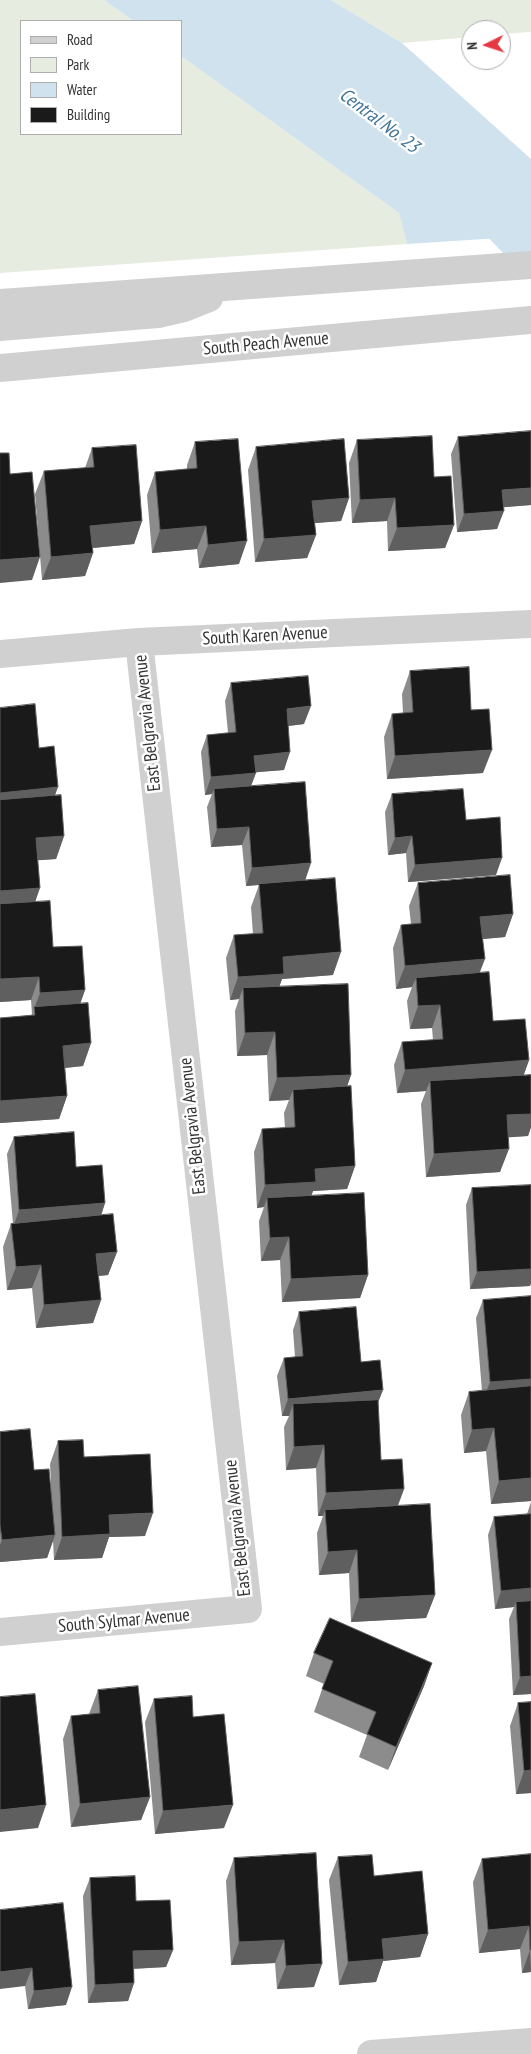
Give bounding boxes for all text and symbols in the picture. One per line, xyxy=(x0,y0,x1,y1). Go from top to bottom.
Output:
legend xyxy=(20,20,182,135)
north arrow xyxy=(461,20,511,70)
text: Road xyxy=(67,30,93,49)
text: N xyxy=(463,42,481,50)
text: Park xyxy=(67,55,89,74)
text: Water xyxy=(67,80,97,99)
water label: Central No. 23 xyxy=(335,84,423,158)
text: Building xyxy=(67,105,110,124)
street label: South Peach Avenue xyxy=(202,328,330,360)
street label: South Karen Avenue xyxy=(202,622,328,650)
street label: East Belgravia Avenue xyxy=(130,654,166,792)
street label: East Belgravia Avenue xyxy=(175,1057,211,1195)
street label: East Belgravia Avenue xyxy=(220,1459,256,1597)
street label: South Sylmar Avenue xyxy=(57,1604,191,1638)

